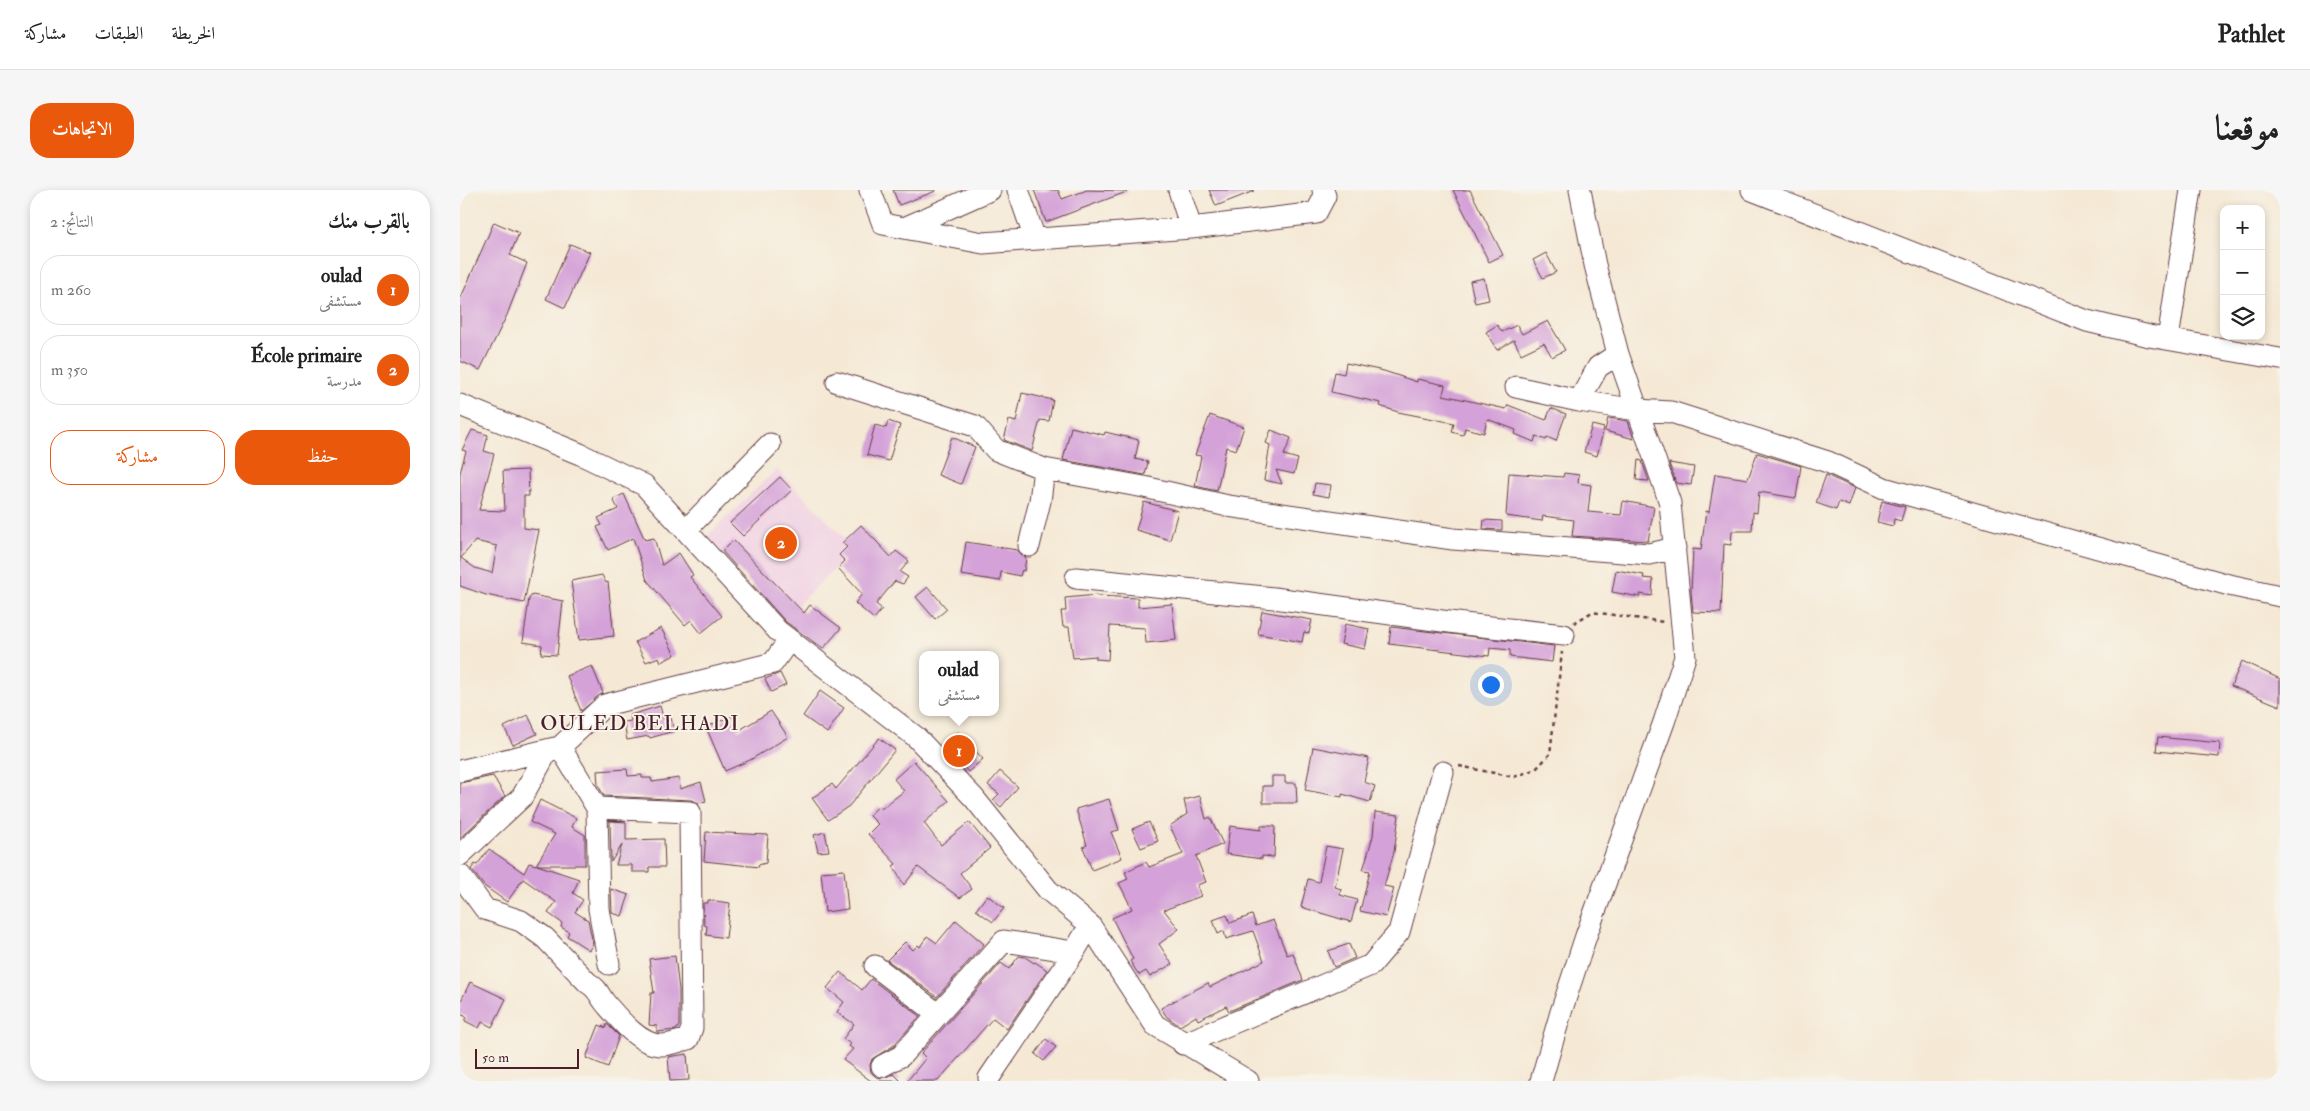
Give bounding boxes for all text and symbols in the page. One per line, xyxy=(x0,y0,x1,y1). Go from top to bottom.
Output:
text: Pathlet xyxy=(2217,19,2285,50)
text: مشاركة xyxy=(25,22,66,45)
text: الطبقات xyxy=(94,22,143,45)
text: الخريطة xyxy=(171,22,215,45)
button: الاتجاهات xyxy=(30,103,134,158)
text: موقعنا xyxy=(2215,106,2280,150)
map controls xyxy=(2220,205,2265,340)
button: + xyxy=(2220,205,2265,250)
text: بالقرب منك xyxy=(328,208,410,235)
text: النتائج: 2 xyxy=(50,212,94,232)
button: − xyxy=(2220,250,2265,295)
text: oulad xyxy=(321,264,362,288)
text: 260 m xyxy=(51,280,91,300)
text: 1 xyxy=(390,280,396,300)
text: مستشفى xyxy=(319,291,362,311)
button: layers xyxy=(2220,295,2265,340)
text: École primaire xyxy=(251,344,362,368)
text: 350 m xyxy=(51,360,88,380)
text: 2 xyxy=(389,360,397,380)
text: مدرسة xyxy=(327,371,362,391)
button: مشاركة xyxy=(50,430,225,485)
button: حفظ xyxy=(235,430,410,485)
pin: 2 xyxy=(765,524,797,562)
popup xyxy=(919,651,999,716)
text: oulad xyxy=(938,658,979,682)
your location xyxy=(1478,672,1504,698)
text: مستشفى xyxy=(938,685,980,705)
district label: OULED BELHADI xyxy=(540,710,740,737)
pin: 1 xyxy=(943,732,975,770)
scale bar xyxy=(475,1046,579,1069)
text: 50 m xyxy=(482,1049,509,1066)

